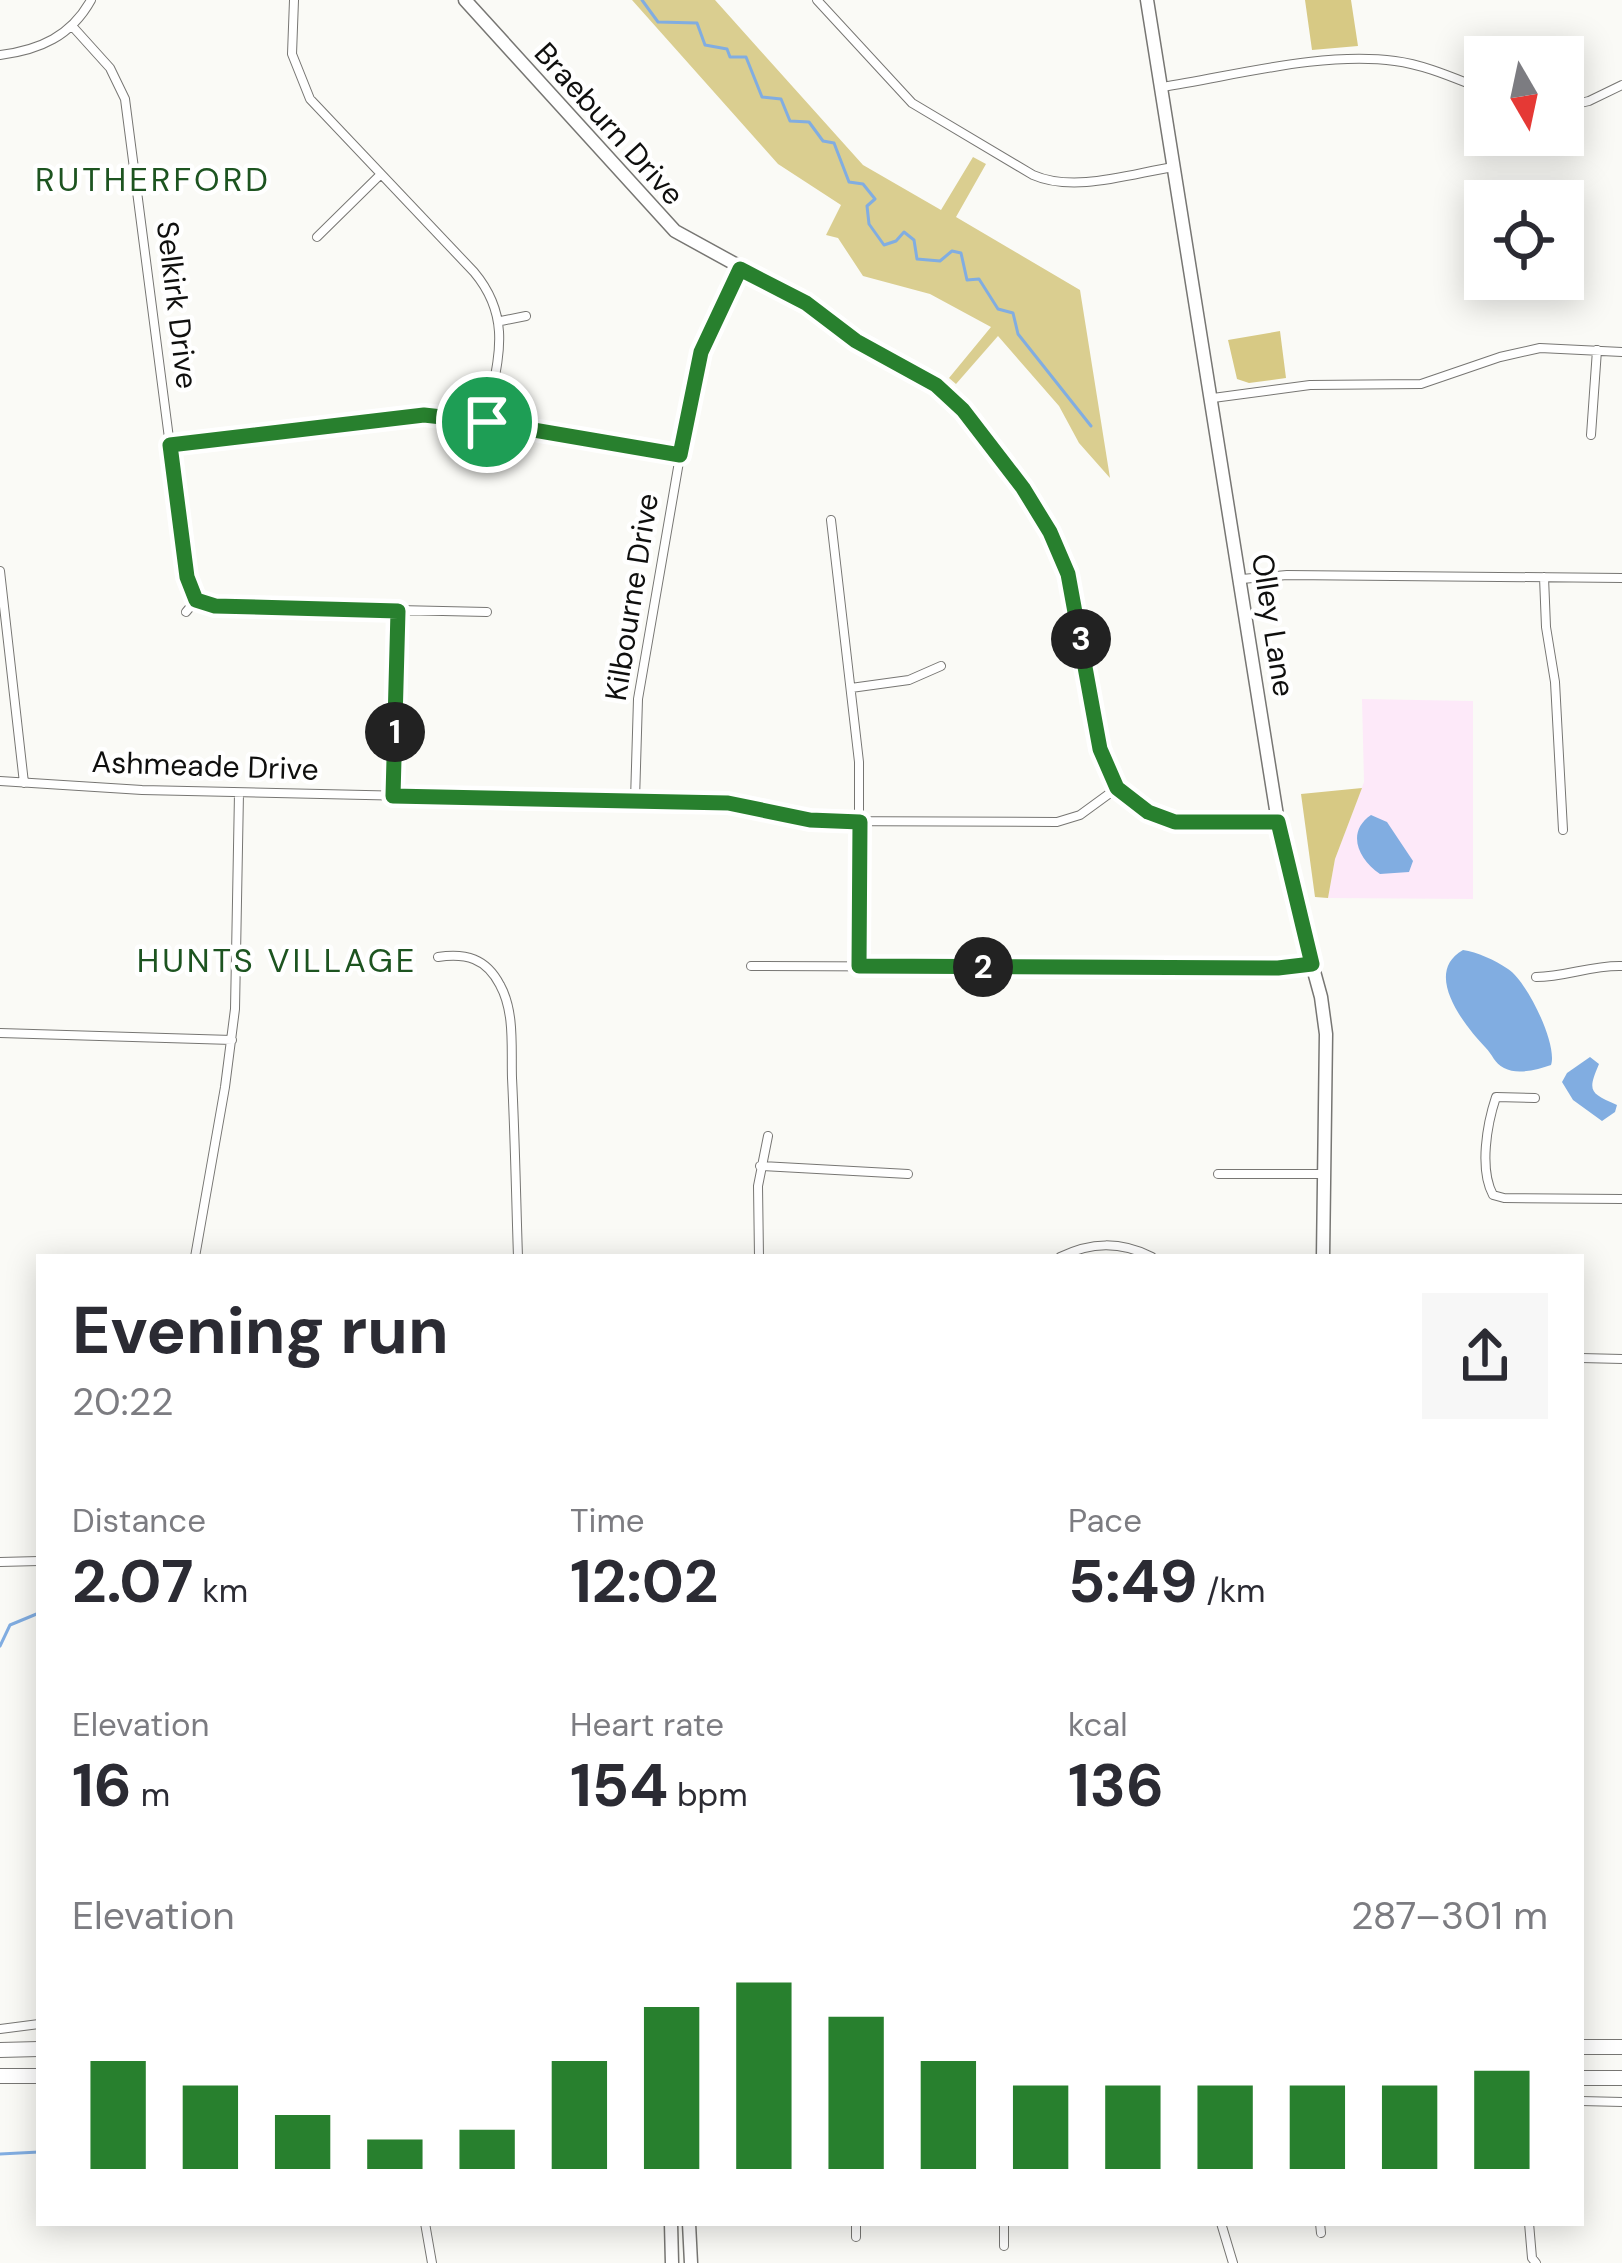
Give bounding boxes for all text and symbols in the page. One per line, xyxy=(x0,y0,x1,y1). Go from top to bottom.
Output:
street label: Braeburn Drive xyxy=(526,34,693,213)
north arrow xyxy=(1464,36,1584,156)
map controls xyxy=(1464,36,1584,300)
district label: RUTHERFORD xyxy=(35,158,271,201)
button: locate xyxy=(1464,180,1584,300)
street label: Selkirk Drive xyxy=(148,219,207,391)
pin xyxy=(436,371,538,473)
icon: arrive xyxy=(454,389,520,455)
street label: Kilbourne Drive xyxy=(596,490,667,703)
street label: Olley Lane xyxy=(1243,551,1304,699)
pin: 3 xyxy=(1051,609,1111,669)
text: 3 xyxy=(1071,617,1091,660)
pin: 1 xyxy=(365,702,425,762)
text: 1 xyxy=(389,710,401,753)
street label: Ashmeade Drive xyxy=(91,742,319,789)
pin: 2 xyxy=(953,937,1013,997)
district label: HUNTS VILLAGE xyxy=(137,939,417,982)
text: 2 xyxy=(973,945,993,988)
text: Evening run xyxy=(72,1288,449,1373)
button: share xyxy=(1422,1293,1548,1419)
text: 20:22 xyxy=(72,1376,174,1427)
text: Distance xyxy=(72,1499,206,1542)
text: Time xyxy=(570,1499,645,1542)
text: Pace xyxy=(1068,1499,1142,1542)
text: 2.07 xyxy=(72,1542,193,1621)
text: 12:02 xyxy=(570,1542,718,1621)
text: 5:49 xyxy=(1068,1542,1198,1621)
text: km xyxy=(193,1569,248,1612)
text: /km xyxy=(1198,1569,1265,1612)
text: Elevation xyxy=(72,1703,210,1746)
text: Heart rate xyxy=(570,1703,724,1746)
text: kcal xyxy=(1068,1703,1128,1746)
text: 16 xyxy=(72,1746,132,1825)
text: 154 xyxy=(570,1746,668,1825)
text: 136 xyxy=(1068,1746,1164,1825)
text: m xyxy=(132,1773,170,1816)
text: bpm xyxy=(668,1773,748,1816)
text: Elevation xyxy=(72,1890,235,1941)
text: 287–301 m xyxy=(1351,1890,1548,1941)

